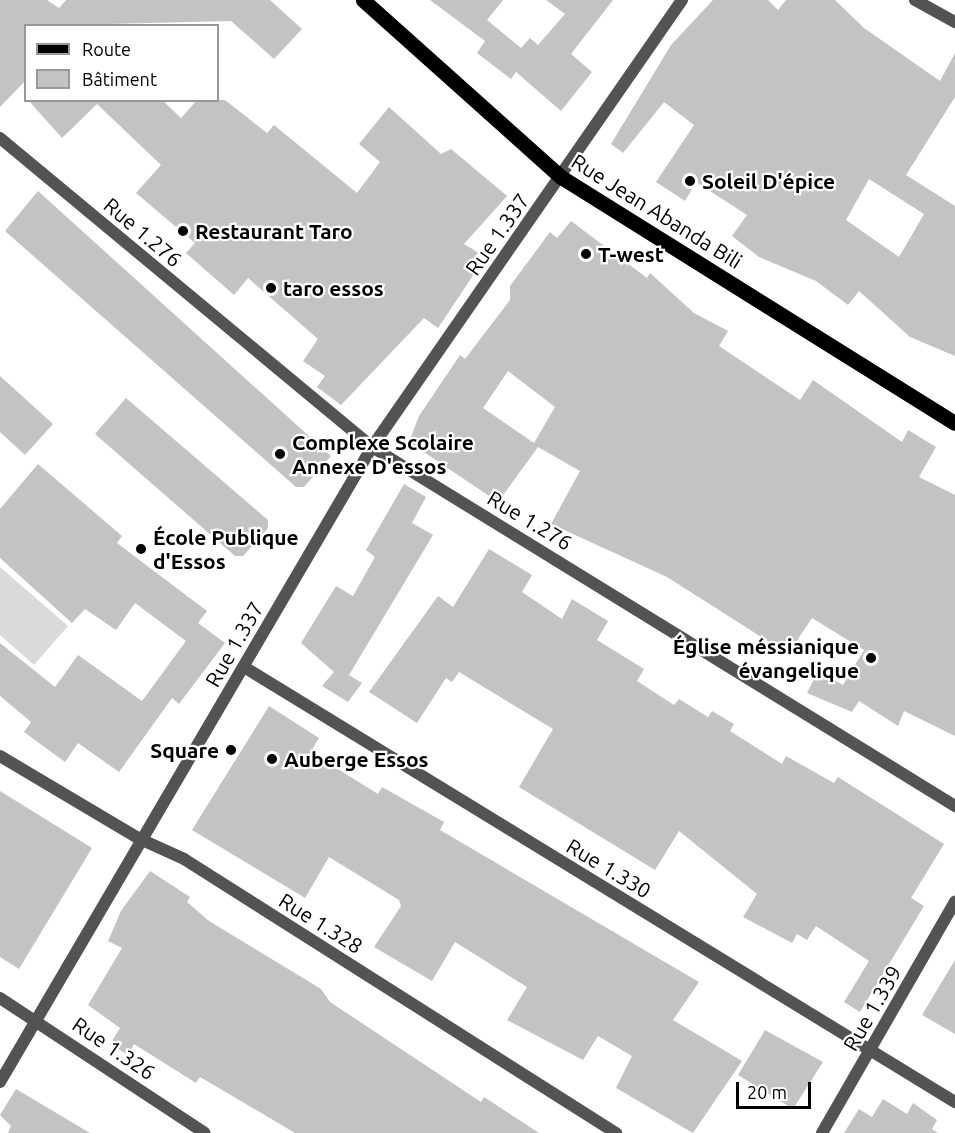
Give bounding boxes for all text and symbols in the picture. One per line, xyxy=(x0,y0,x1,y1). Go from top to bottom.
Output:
legend xyxy=(24,24,219,102)
text: Route xyxy=(82,39,131,59)
text: Bâtiment xyxy=(82,69,157,89)
street label: Rue Jean Abanda Bili xyxy=(567,148,747,274)
place label: Soleil D'épice xyxy=(702,168,835,194)
marker: Soleil D'épice xyxy=(683,174,697,188)
street label: Rue 1.337 xyxy=(460,188,534,280)
street label: Rue 1.276 xyxy=(99,192,187,272)
place label: Restaurant Taro xyxy=(195,218,353,244)
marker: Restaurant Taro xyxy=(176,224,190,238)
place label: T-west xyxy=(598,241,664,267)
marker: T-west xyxy=(579,247,593,261)
place label: taro essos xyxy=(283,275,384,301)
marker: taro essos xyxy=(264,281,278,295)
place label: Complexe Scolaire Annexe D'essos xyxy=(292,429,474,479)
marker: Complexe Scolaire Annexe D'essos xyxy=(273,447,287,461)
street label: Rue 1.276 xyxy=(483,485,577,555)
place label: École Publique d'Essos xyxy=(153,524,299,574)
marker: École Publique d'Essos xyxy=(134,542,148,556)
street label: Rue 1.337 xyxy=(200,597,268,691)
place label: Église méssianique évangelique xyxy=(673,633,859,683)
marker: Église méssianique évangelique xyxy=(864,651,878,665)
place label: Square xyxy=(150,737,219,763)
marker: Square xyxy=(224,743,238,757)
place label: Auberge Essos xyxy=(284,746,429,772)
marker: Auberge Essos xyxy=(265,752,279,766)
street label: Rue 1.330 xyxy=(562,833,656,903)
street label: Rue 1.328 xyxy=(274,887,368,959)
street label: Rue 1.339 xyxy=(838,961,906,1055)
street label: Rue 1.326 xyxy=(68,1011,160,1085)
scale bar xyxy=(739,1070,814,1108)
text: 20 m xyxy=(747,1082,787,1102)

